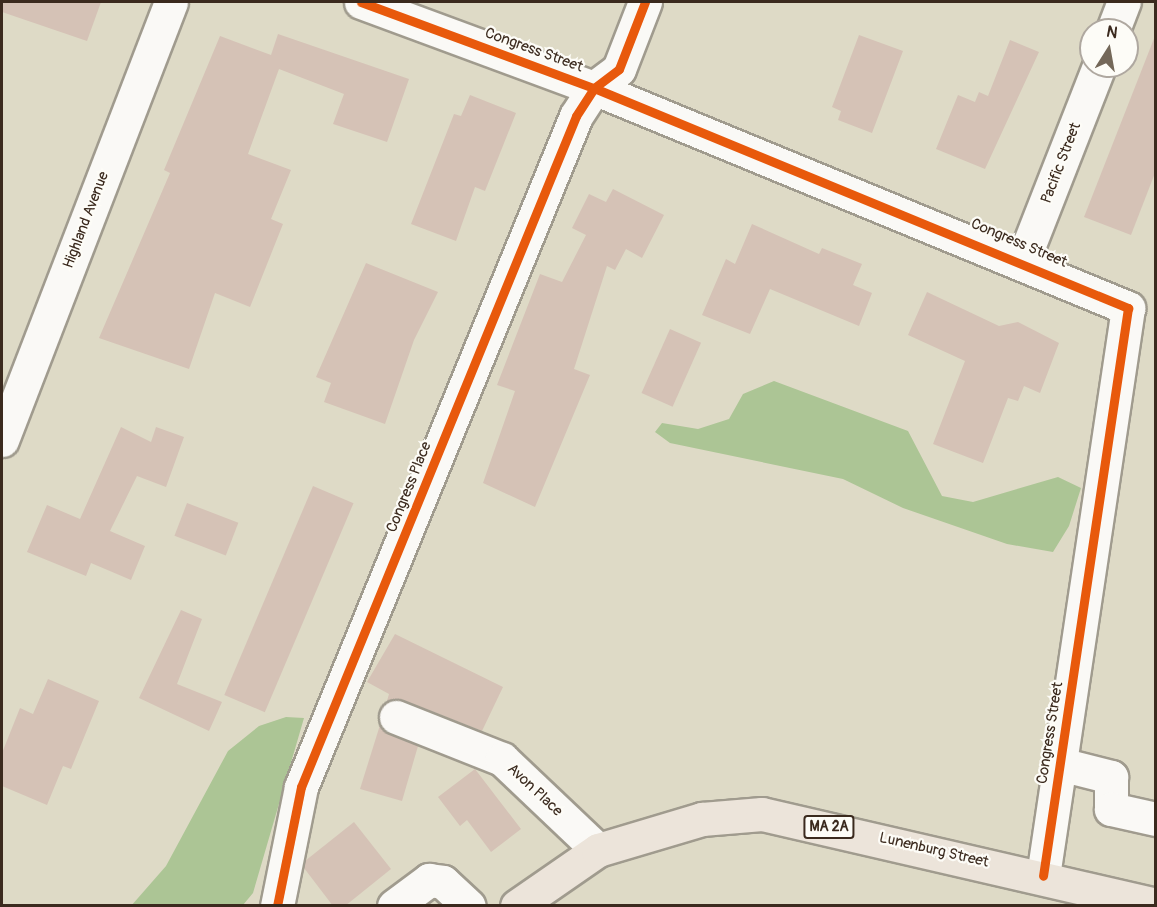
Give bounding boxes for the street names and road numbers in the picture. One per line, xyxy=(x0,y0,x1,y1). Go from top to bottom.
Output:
street label: Congress Street xyxy=(483,24,585,76)
street label: Pacific Street xyxy=(1037,120,1085,206)
street label: Highland Avenue xyxy=(59,169,113,271)
street label: Congress Street xyxy=(968,215,1070,271)
street label: Congress Place xyxy=(383,439,435,535)
street label: Congress Street xyxy=(1033,681,1067,785)
street label: Avon Place xyxy=(504,760,566,820)
road number: MA 2A xyxy=(802,816,856,838)
street label: Lunenburg Street xyxy=(877,829,991,871)

